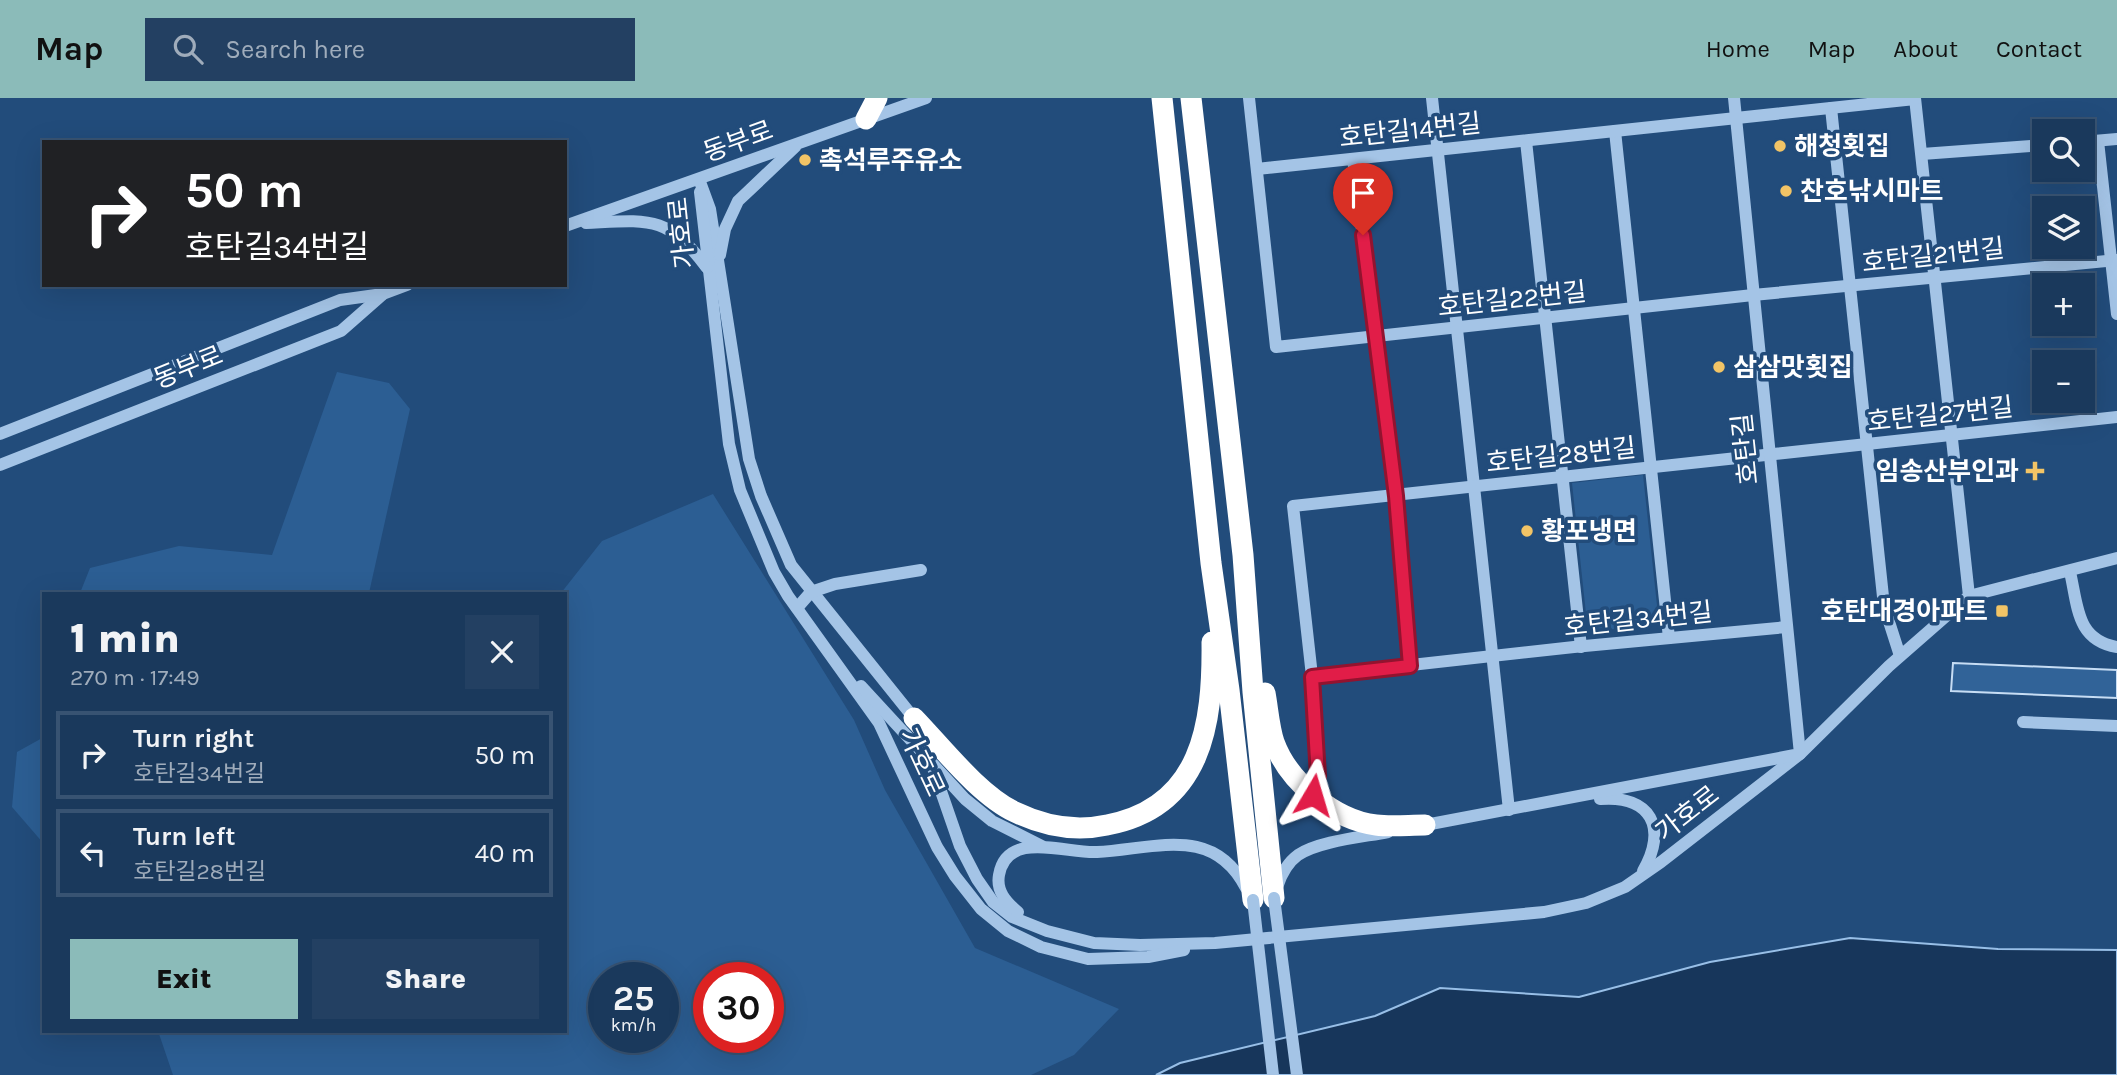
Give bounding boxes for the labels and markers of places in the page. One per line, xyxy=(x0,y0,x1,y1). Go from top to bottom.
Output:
place label: 해청횟집 xyxy=(1794,131,1890,162)
marker: 해청횟집 xyxy=(1772,138,1788,154)
place label: 촉석루주유소 xyxy=(819,145,963,176)
marker: 촉석루주유소 xyxy=(797,152,813,168)
pin xyxy=(1333,163,1393,235)
place label: 찬호낚시마트 xyxy=(1800,176,1944,207)
marker: 찬호낚시마트 xyxy=(1778,183,1794,199)
place label: 삼삼맛횟집 xyxy=(1733,352,1853,383)
marker: 삼삼맛횟집 xyxy=(1711,359,1727,375)
place label: 임송산부인과 xyxy=(1875,456,2019,487)
marker: 임송산부인과 xyxy=(2025,461,2045,481)
place label: 황포냉면 xyxy=(1541,516,1637,547)
marker: 황포냉면 xyxy=(1519,523,1535,539)
place label: 호탄대경아파트 xyxy=(1821,596,1988,627)
marker: 호탄대경아파트 xyxy=(1994,603,2010,619)

